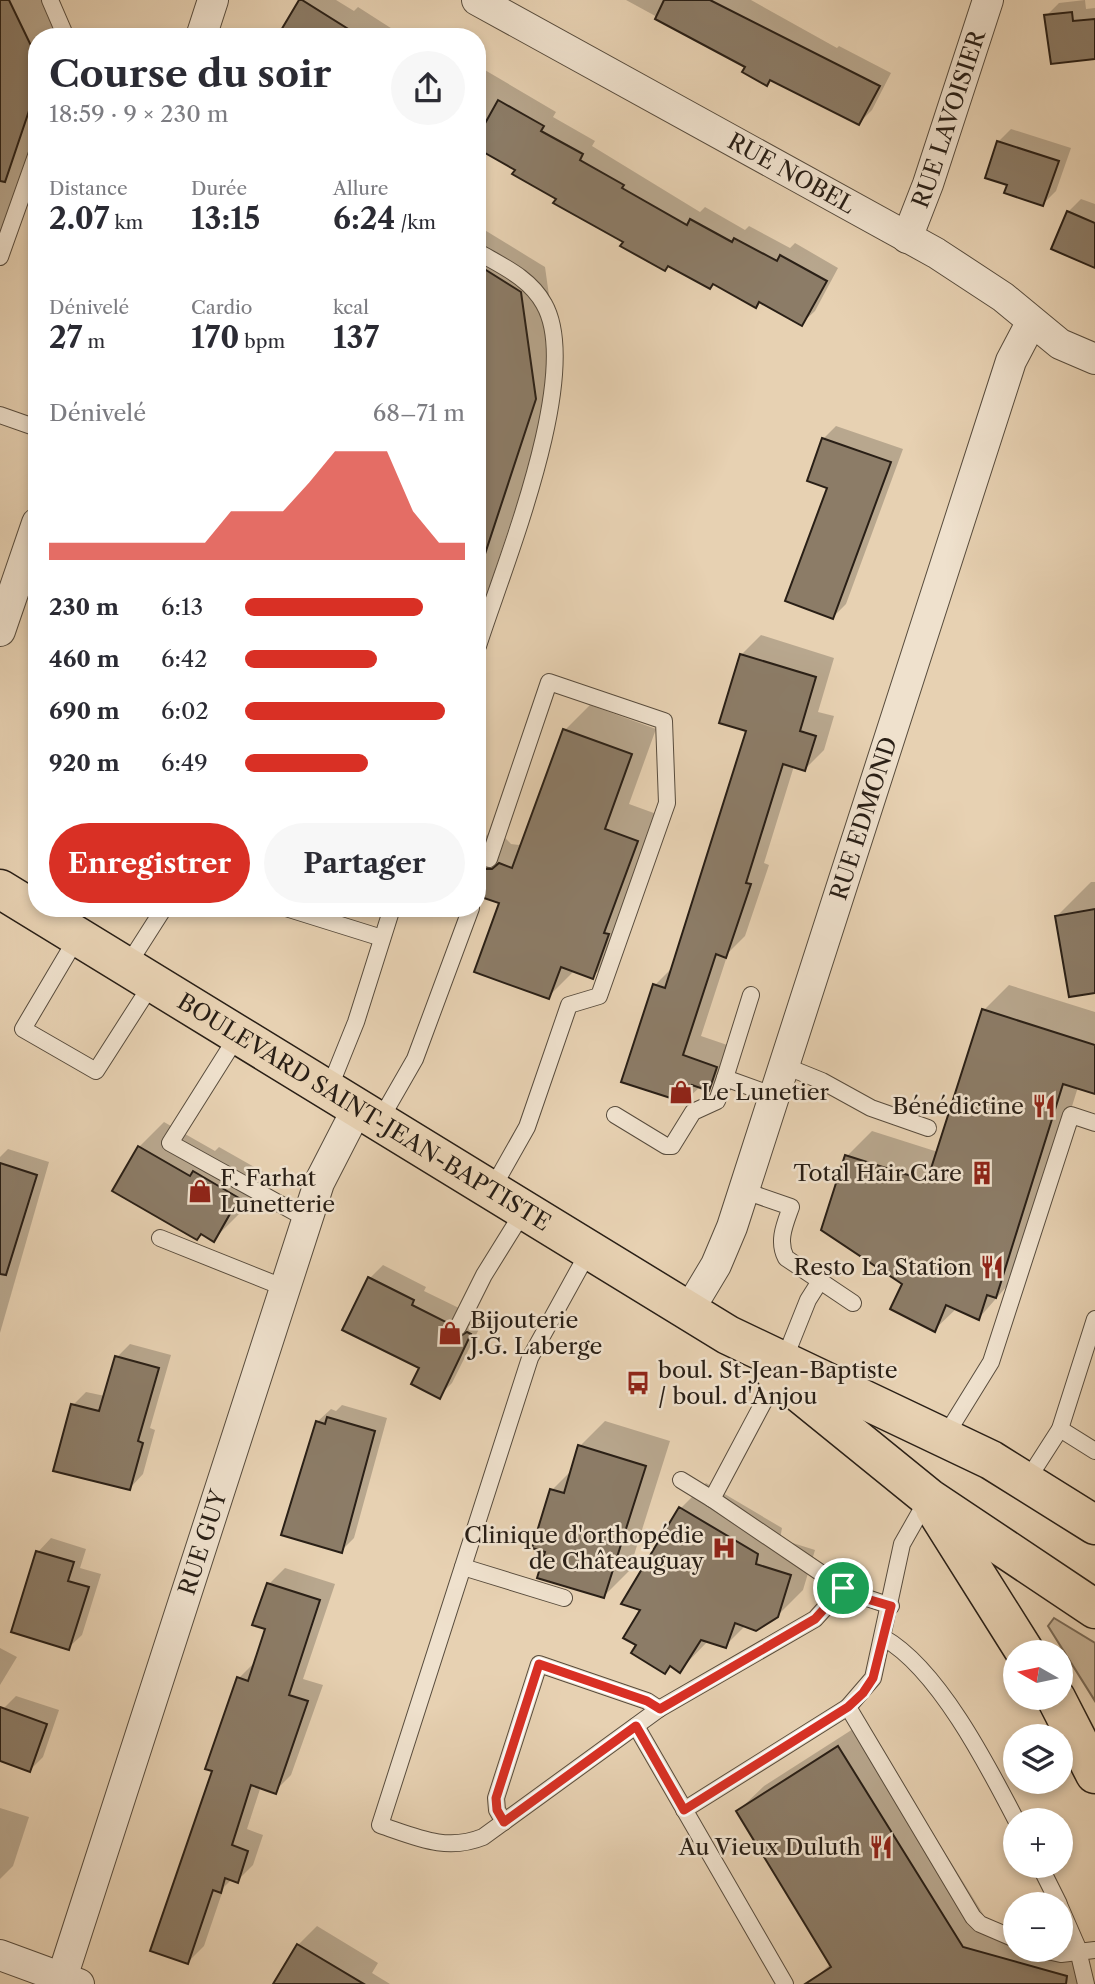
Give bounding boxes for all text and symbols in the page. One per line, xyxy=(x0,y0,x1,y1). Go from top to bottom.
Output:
street label: RUE LAVOISIER xyxy=(906,26,991,212)
text: Course du soir xyxy=(49,50,331,97)
button: share xyxy=(391,51,465,125)
text: 18:59 · 9 × 230 m xyxy=(49,100,228,128)
street label: RUE NOBEL xyxy=(723,127,860,220)
text: Distance xyxy=(49,177,128,200)
text: Durée xyxy=(191,177,247,200)
text: Allure xyxy=(333,177,388,200)
text: 2.07 xyxy=(49,200,109,237)
text: 13:15 xyxy=(191,200,260,237)
text: 6:24 xyxy=(333,200,395,237)
text: km xyxy=(109,211,143,234)
text: /km xyxy=(395,211,436,234)
text: Dénivelé xyxy=(49,296,129,319)
text: Cardio xyxy=(191,296,252,319)
text: kcal xyxy=(333,296,369,319)
text: 27 xyxy=(49,319,82,356)
text: 170 xyxy=(191,319,239,356)
text: 137 xyxy=(333,319,379,356)
text: m xyxy=(82,330,105,353)
text: bpm xyxy=(239,330,285,353)
text: Dénivelé xyxy=(49,399,146,427)
text: 68–71 m xyxy=(373,399,465,427)
text: 230 m xyxy=(49,593,119,621)
text: 6:13 xyxy=(161,593,203,621)
text: 460 m xyxy=(49,645,120,673)
text: 6:42 xyxy=(161,645,207,673)
text: 690 m xyxy=(49,697,120,725)
text: 6:02 xyxy=(161,697,209,725)
street label: RUE EDMOND xyxy=(824,733,903,904)
text: 920 m xyxy=(49,749,120,777)
text: 6:49 xyxy=(161,749,208,777)
button: Enregistrer xyxy=(49,823,250,903)
button: Partager xyxy=(264,823,465,903)
street label: BOULEVARD SAINT-JEAN-BAPTISTE xyxy=(172,987,556,1237)
shop icon: Le Lunetier xyxy=(667,1078,695,1106)
place label: Le Lunetier xyxy=(701,1078,830,1106)
place label: Bénédictine xyxy=(892,1092,1024,1120)
restaurant icon: Bénédictine xyxy=(1030,1092,1058,1120)
place label: Total Hair Care xyxy=(794,1159,962,1187)
building icon: Total Hair Care xyxy=(968,1159,996,1187)
place label: F. Farhat Lunetterie xyxy=(220,1164,335,1218)
shop icon: F. Farhat Lunetterie xyxy=(186,1177,214,1205)
place label: Resto La Station xyxy=(793,1253,972,1281)
restaurant icon: Resto La Station xyxy=(978,1253,1006,1281)
place label: Bijouterie J.G. Laberge xyxy=(467,1306,602,1360)
shop icon: Bijouterie J.G. Laberge xyxy=(436,1319,464,1347)
place label: boul. St-Jean-Baptiste / boul. d'Anjou xyxy=(658,1356,898,1410)
bus stop icon: boul. St-Jean-Baptiste / boul. d'Anjou xyxy=(624,1369,652,1397)
street label: RUE GUY xyxy=(173,1486,233,1599)
place label: Clinique d'orthopédie de Châteauguay xyxy=(464,1521,704,1575)
hospital icon: Clinique d'orthopédie de Châteauguay xyxy=(710,1534,738,1562)
pin xyxy=(813,1558,873,1618)
icon: arrive xyxy=(824,1569,862,1607)
north arrow xyxy=(1003,1640,1073,1710)
map controls xyxy=(1003,1640,1073,1962)
button: layers xyxy=(1003,1724,1073,1794)
button: + xyxy=(1003,1808,1073,1878)
place label: Au Vieux Duluth xyxy=(678,1833,861,1861)
restaurant icon: Au Vieux Duluth xyxy=(867,1833,895,1861)
button: − xyxy=(1003,1892,1073,1962)

